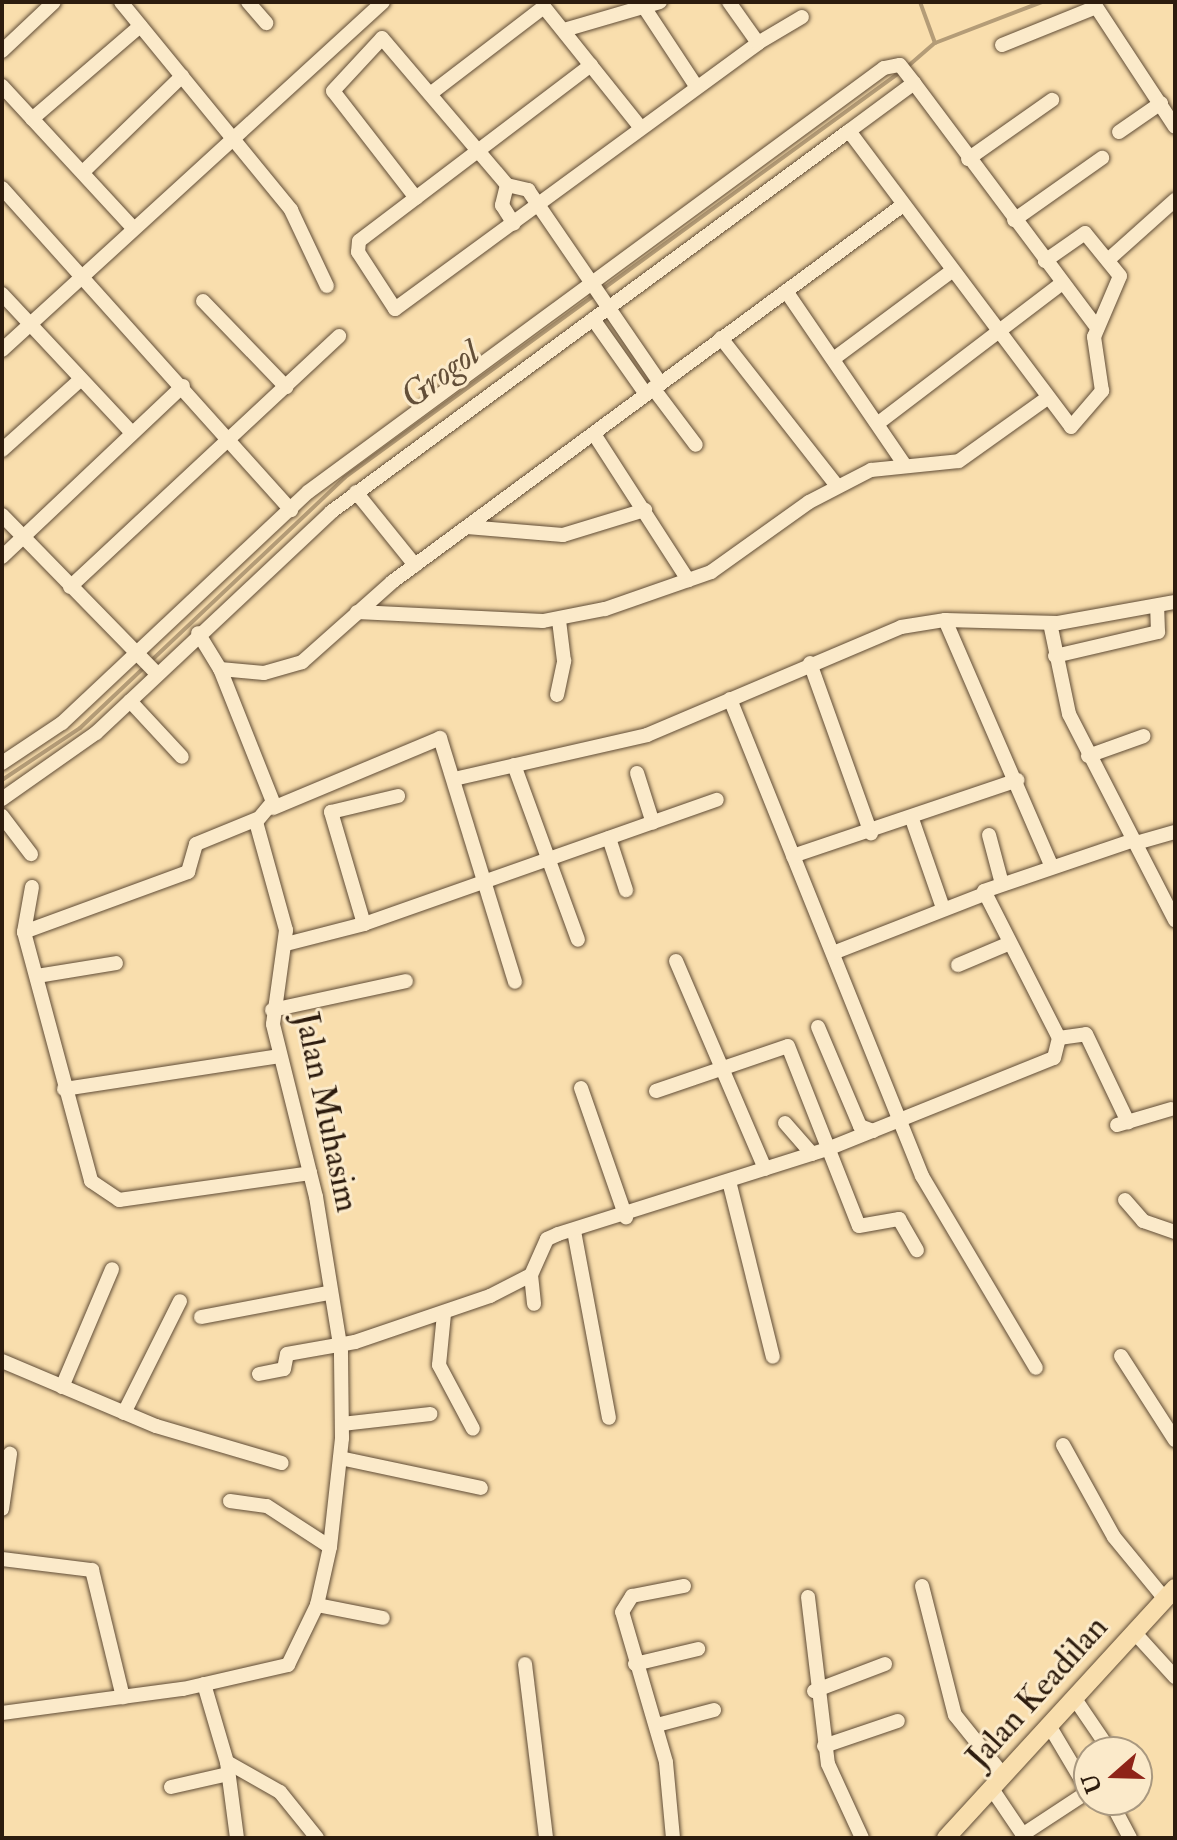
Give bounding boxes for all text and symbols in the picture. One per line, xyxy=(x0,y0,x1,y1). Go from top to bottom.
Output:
water label: Grogol xyxy=(392,332,488,418)
street label: Jalan Muhasim xyxy=(286,1008,368,1216)
street label: Jalan Keadilan xyxy=(958,1607,1116,1777)
north arrow xyxy=(1073,1736,1153,1816)
text: U xyxy=(1076,1770,1109,1797)

